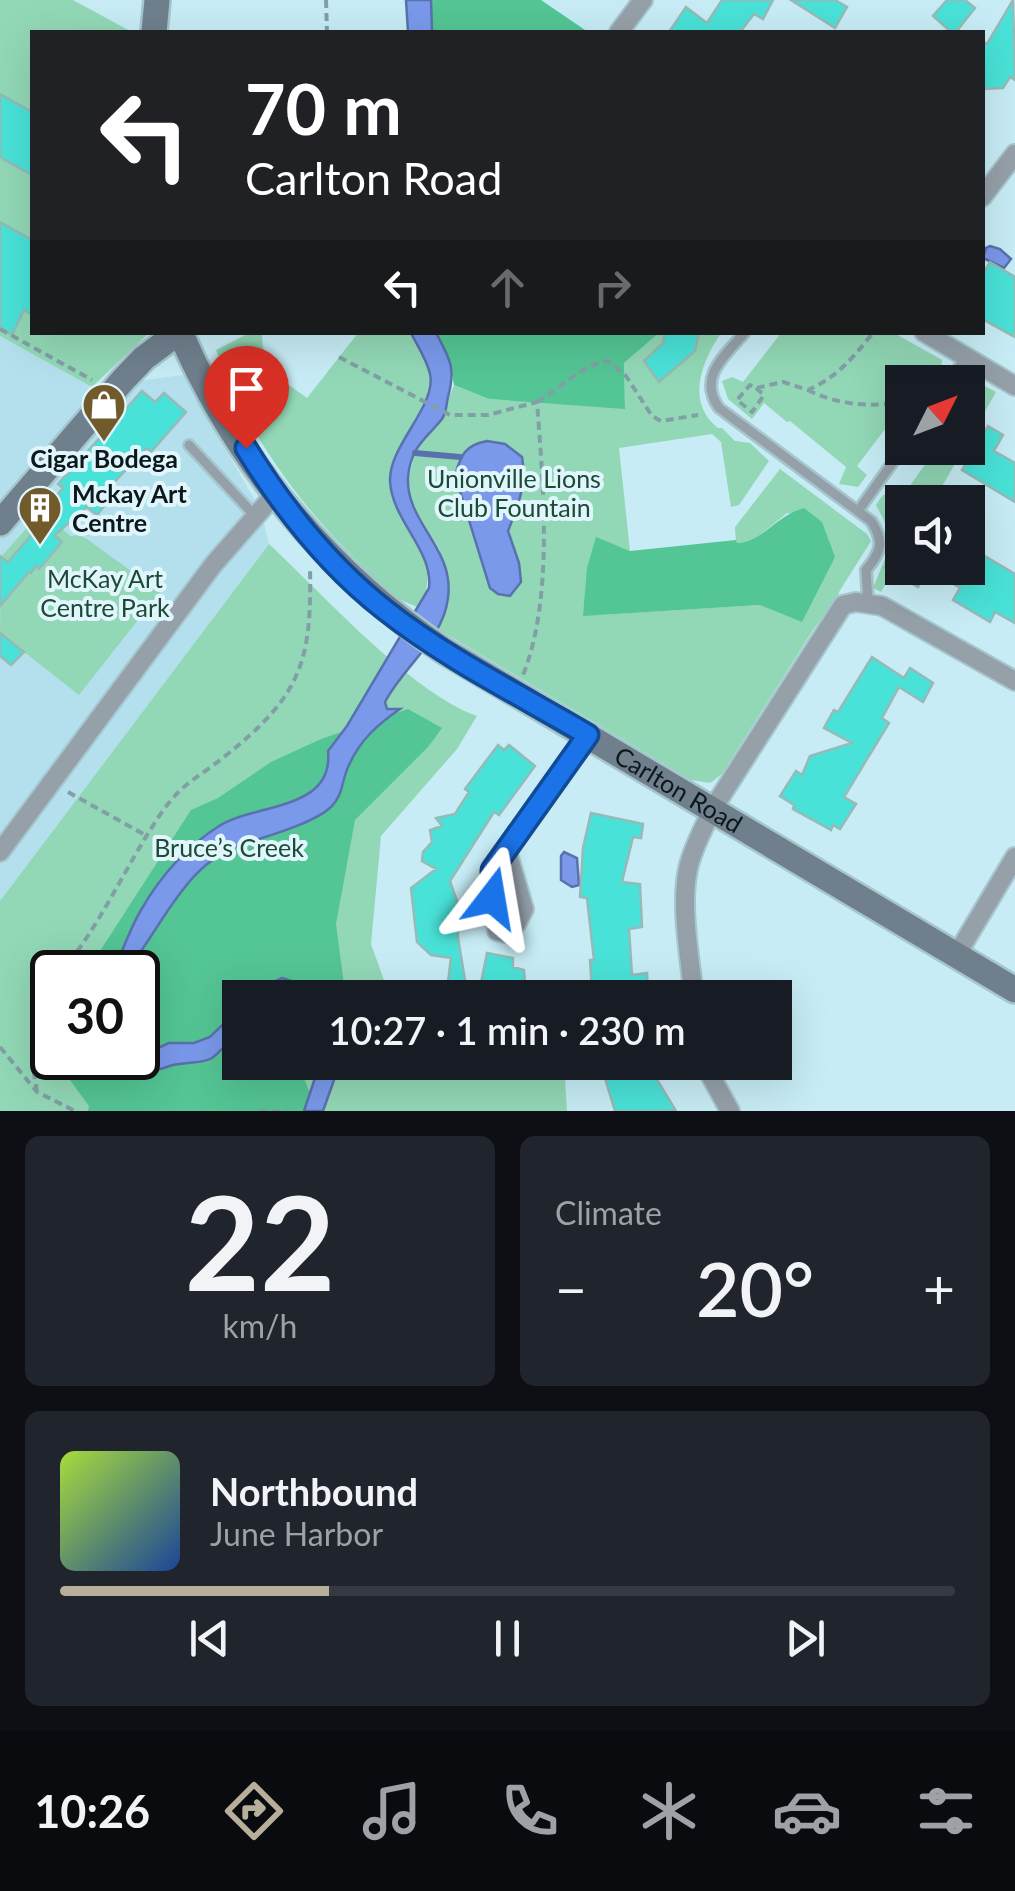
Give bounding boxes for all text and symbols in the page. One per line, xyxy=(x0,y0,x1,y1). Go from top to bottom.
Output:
text: 70 m xyxy=(245,66,402,150)
icon: left xyxy=(80,70,210,200)
text: Carlton Road xyxy=(245,151,502,205)
icon: left xyxy=(375,260,430,315)
icon: ahead xyxy=(480,260,535,315)
icon: right xyxy=(585,260,640,315)
pin xyxy=(204,346,289,449)
icon: arrive xyxy=(219,361,274,416)
north arrow xyxy=(885,365,985,465)
map controls xyxy=(885,365,985,585)
shop icon: Cigar Bodega xyxy=(81,382,127,443)
place label: Cigar Bodega xyxy=(30,443,178,473)
park label: Unionville Lions Club Fountain xyxy=(427,463,601,522)
place label: Mckay Art Centre xyxy=(72,478,187,537)
building icon: Mckay Art Centre xyxy=(17,485,63,546)
button: sound xyxy=(885,485,985,585)
park label: McKay Art Centre Park xyxy=(40,563,170,622)
street label: Carlton Road xyxy=(610,740,748,838)
park label: Bruce’s Creek xyxy=(154,832,304,862)
position arrow xyxy=(440,846,544,950)
speed limit sign: 30 xyxy=(30,950,160,1080)
text: 10:27 · 1 min · 230 m xyxy=(329,1007,685,1053)
text: 22 xyxy=(185,1163,335,1319)
text: Climate xyxy=(555,1193,662,1232)
text: 20° xyxy=(696,1243,814,1333)
text: − xyxy=(555,1255,587,1321)
text: + xyxy=(923,1255,955,1321)
text: km/h xyxy=(223,1306,297,1345)
text: Northbound xyxy=(210,1468,418,1514)
text: June Harbor xyxy=(210,1514,383,1553)
icon: previous xyxy=(182,1611,237,1666)
icon: pause xyxy=(480,1611,535,1666)
icon: next xyxy=(778,1611,833,1666)
icon: directions xyxy=(219,1776,289,1846)
icon: music xyxy=(357,1776,427,1846)
icon: phone xyxy=(495,1776,565,1846)
icon: climate xyxy=(634,1776,704,1846)
icon: car xyxy=(772,1776,842,1846)
icon: filters xyxy=(911,1776,981,1846)
text: 10:26 xyxy=(34,1784,150,1838)

